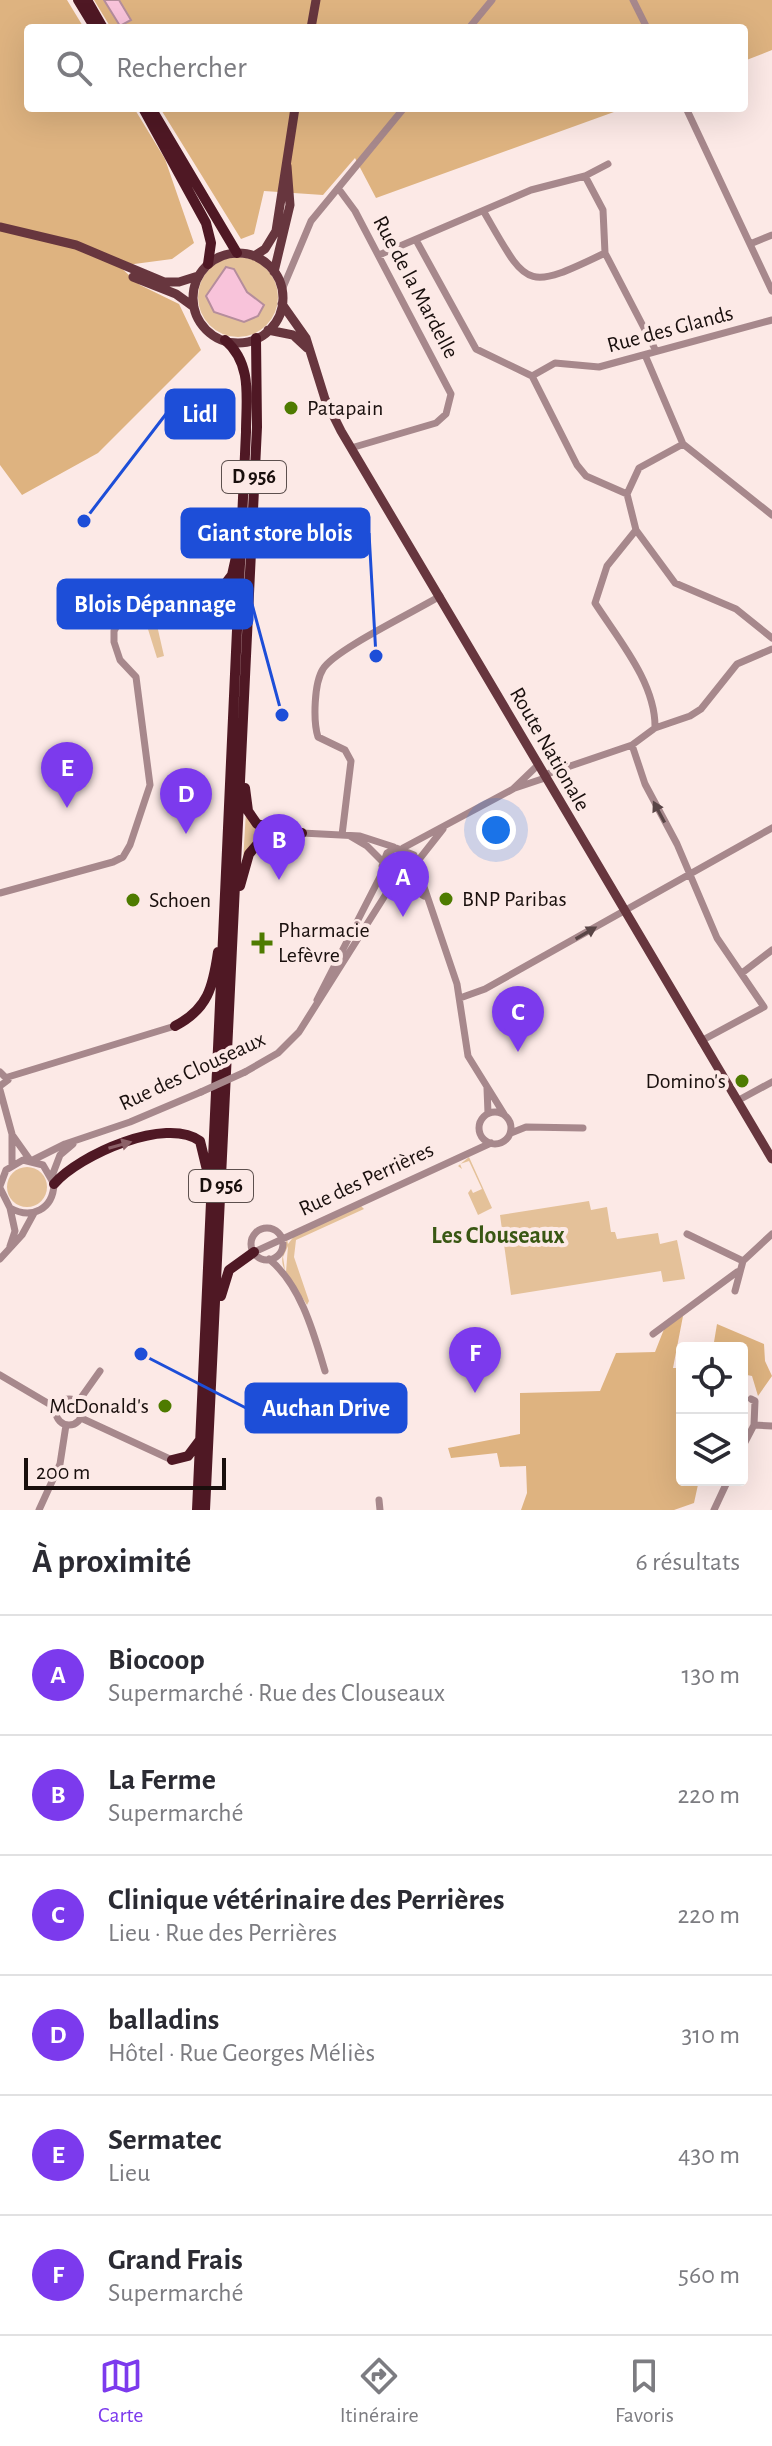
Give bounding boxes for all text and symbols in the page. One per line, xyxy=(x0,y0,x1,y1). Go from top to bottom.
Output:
search box xyxy=(24,24,748,112)
icon: search xyxy=(52,46,96,90)
text: Rechercher xyxy=(116,53,247,83)
street label: Rue de la Mardelle xyxy=(369,212,463,362)
street label: Rue des Glands xyxy=(605,302,735,356)
callout: Lidl xyxy=(166,390,234,438)
place label: Patapain xyxy=(307,397,383,419)
marker: Patapain xyxy=(282,399,300,417)
text: Lidl xyxy=(182,403,218,427)
road number: D 956 xyxy=(222,461,286,493)
callout: Giant store blois xyxy=(182,509,369,557)
text: Giant store blois xyxy=(198,522,352,546)
callout: Blois Dépannage xyxy=(58,580,252,628)
text: Blois Dépannage xyxy=(74,593,236,617)
street label: Route Nationale xyxy=(506,683,594,815)
pin: E xyxy=(41,742,93,808)
pin: D xyxy=(160,768,212,834)
one-way arrow xyxy=(653,800,666,823)
your location xyxy=(476,810,516,850)
pin: B xyxy=(253,814,305,880)
pin: A xyxy=(377,851,429,917)
place label: BNP Paribas xyxy=(462,888,567,910)
place label: Schoen xyxy=(149,889,211,911)
marker: BNP Paribas xyxy=(437,890,455,908)
marker: Schoen xyxy=(124,891,142,909)
place label: Pharmacie Lefèvre xyxy=(278,919,370,966)
one-way arrow xyxy=(575,926,597,940)
marker: Pharmacie Lefèvre xyxy=(253,934,271,952)
pin: C xyxy=(492,986,544,1052)
street label: Rue des Clouseaux xyxy=(116,1027,269,1114)
place label: Domino's xyxy=(646,1070,726,1092)
marker: Domino's xyxy=(733,1072,751,1090)
one-way arrow xyxy=(108,1138,132,1151)
street label: Rue des Perrières xyxy=(295,1138,437,1220)
road number: D 956 xyxy=(189,1170,253,1202)
district label: Les Clouseaux xyxy=(431,1224,565,1248)
pin: F xyxy=(449,1327,501,1393)
map controls xyxy=(676,1342,748,1486)
button: locate xyxy=(676,1342,748,1414)
callout: Auchan Drive xyxy=(246,1384,406,1432)
place label: McDonald's xyxy=(49,1395,149,1417)
marker: McDonald's xyxy=(156,1397,174,1415)
text: Auchan Drive xyxy=(262,1397,390,1421)
button: layers xyxy=(676,1414,748,1486)
scale bar xyxy=(24,1454,226,1490)
text: 200 m xyxy=(36,1461,90,1483)
text: À proximité xyxy=(32,1545,191,1579)
text: 6 résultats xyxy=(636,1549,740,1575)
text: Biocoop xyxy=(108,1645,205,1675)
text: A xyxy=(50,1662,66,1688)
text: 130 m xyxy=(682,1662,740,1688)
text: Supermarché · Rue des Clouseaux xyxy=(108,1680,445,1706)
text: La Ferme xyxy=(108,1765,216,1795)
text: B xyxy=(50,1782,66,1808)
text: 220 m xyxy=(678,1782,740,1808)
text: Supermarché xyxy=(108,1800,244,1826)
text: Clinique vétérinaire des Perrières xyxy=(108,1885,505,1915)
text: C xyxy=(51,1902,65,1928)
text: 220 m xyxy=(678,1902,740,1928)
text: Lieu · Rue des Perrières xyxy=(108,1920,337,1946)
text: balladins xyxy=(108,2005,219,2035)
text: D xyxy=(49,2022,67,2048)
text: 310 m xyxy=(682,2022,740,2048)
text: Hôtel · Rue Georges Méliès xyxy=(108,2040,375,2066)
text: Sermatec xyxy=(108,2125,221,2155)
text: E xyxy=(51,2142,65,2168)
text: 430 m xyxy=(678,2142,740,2168)
text: Lieu xyxy=(108,2160,150,2186)
text: Grand Frais xyxy=(108,2245,243,2275)
text: F xyxy=(52,2262,64,2288)
text: 560 m xyxy=(678,2262,740,2288)
text: Supermarché xyxy=(108,2280,244,2306)
tab: Carte xyxy=(98,2354,143,2428)
tab: Itinéraire xyxy=(340,2354,419,2428)
tab: Favoris xyxy=(615,2354,674,2428)

